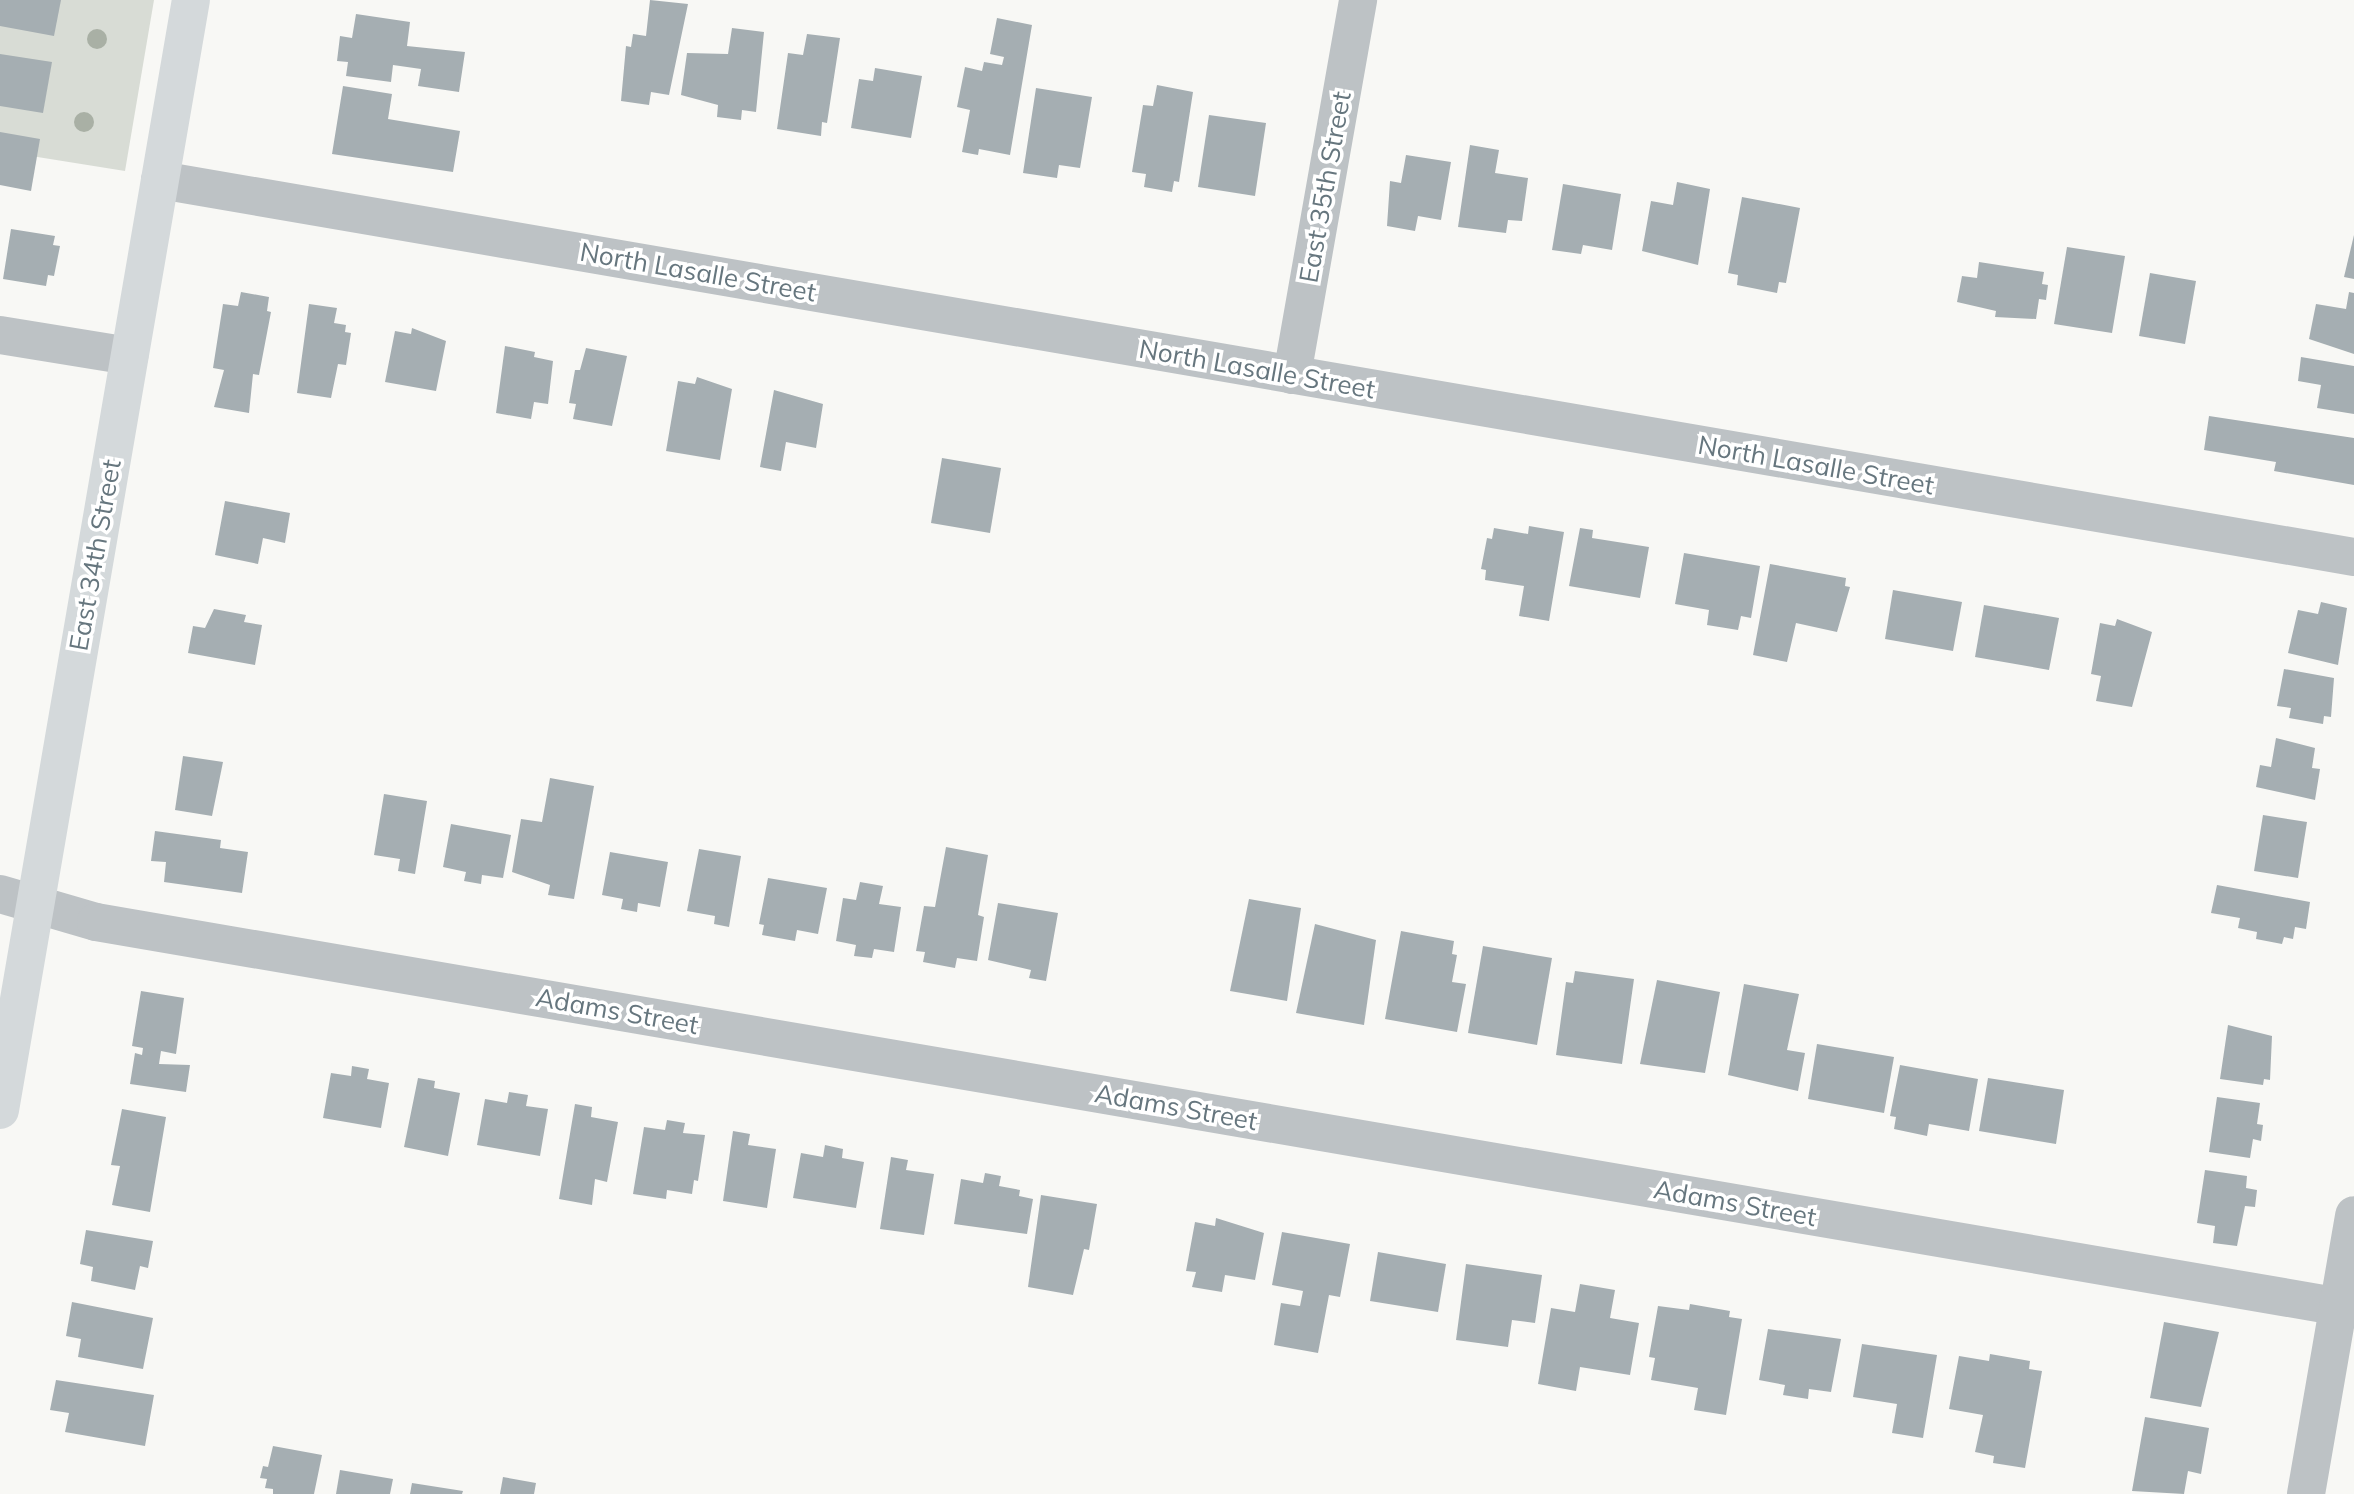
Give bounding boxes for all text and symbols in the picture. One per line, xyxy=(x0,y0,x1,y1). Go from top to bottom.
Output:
street label: East 35th Street xyxy=(1293,89,1357,285)
street label: North Lasalle Street xyxy=(578,236,818,308)
street label: North Lasalle Street xyxy=(1137,333,1377,405)
street label: North Lasalle Street xyxy=(1696,429,1936,501)
street label: East 34th Street xyxy=(63,457,127,653)
street label: Adams Street xyxy=(533,981,701,1041)
street label: Adams Street xyxy=(1092,1077,1260,1137)
street label: Adams Street xyxy=(1651,1173,1819,1233)

